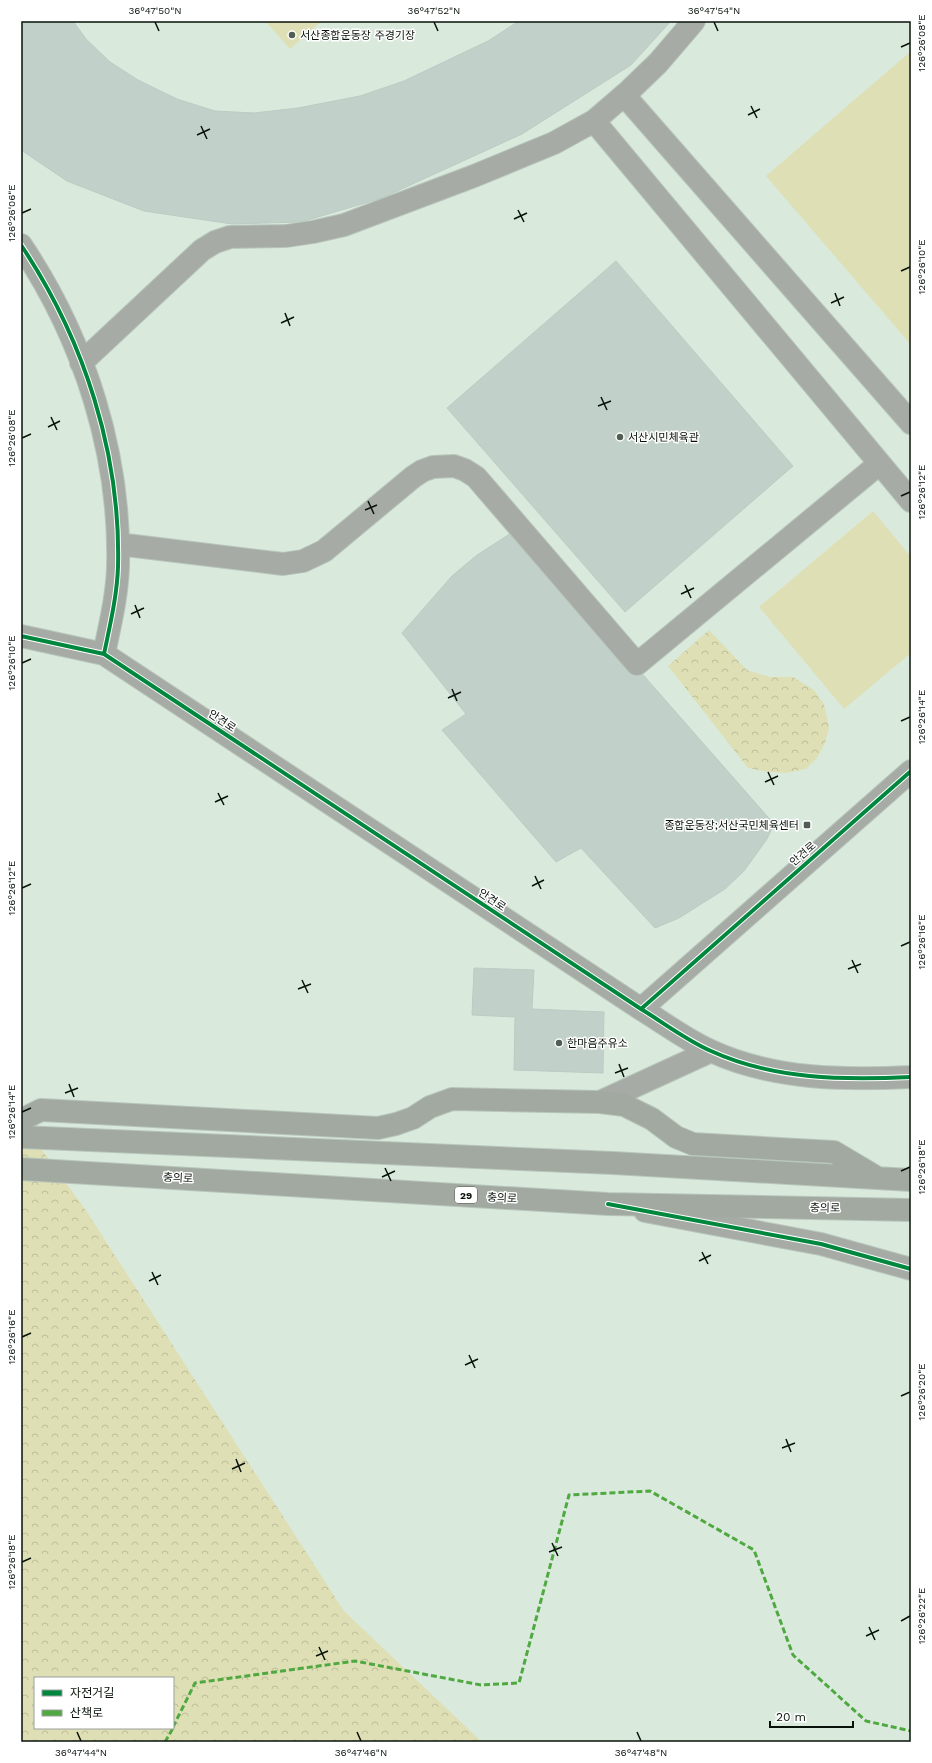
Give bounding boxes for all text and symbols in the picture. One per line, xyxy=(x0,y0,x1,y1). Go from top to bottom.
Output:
text: 36°47'50"N xyxy=(128,5,182,16)
text: 36°47'52"N xyxy=(408,5,460,16)
text: 36°47'54"N xyxy=(688,5,740,16)
text: 126°26'08"E xyxy=(916,14,927,72)
place label: 서산종합운동장 주경기장 xyxy=(300,29,415,42)
marker: 서산종합운동장 주경기장 xyxy=(287,30,297,40)
text: 126°26'06"E xyxy=(6,184,17,242)
text: 126°26'10"E xyxy=(916,239,927,295)
text: 126°26'08"E xyxy=(6,409,17,467)
place label: 서산시민체육관 xyxy=(628,431,699,444)
marker: 서산시민체육관 xyxy=(615,432,625,442)
text: 126°26'12"E xyxy=(916,465,927,519)
text: 126°26'10"E xyxy=(6,635,17,691)
text: 126°26'14"E xyxy=(916,690,927,744)
street label: 안견로 xyxy=(206,707,238,735)
place label: 종합운동장;서산국민체육센터 xyxy=(664,819,799,832)
marker: 종합운동장;서산국민체육센터 xyxy=(802,820,812,830)
street label: 안견로 xyxy=(787,839,819,869)
text: 126°26'12"E xyxy=(6,861,17,915)
street label: 안견로 xyxy=(476,886,508,914)
text: 126°26'16"E xyxy=(916,914,927,970)
place label: 한마음주유소 xyxy=(567,1037,628,1050)
marker: 한마음주유소 xyxy=(554,1038,564,1048)
text: 126°26'14"E xyxy=(6,1085,17,1139)
text: 126°26'18"E xyxy=(916,1139,927,1195)
street label: 충의로 xyxy=(162,1171,194,1185)
road number: 29 xyxy=(455,1187,477,1203)
street label: 충의로 xyxy=(486,1191,518,1205)
street label: 충의로 xyxy=(810,1201,840,1215)
text: 126°26'16"E xyxy=(6,1309,17,1365)
text: 126°26'20"E xyxy=(916,1363,927,1421)
text: 126°26'18"E xyxy=(6,1534,17,1590)
text: 126°26'22"E xyxy=(916,1588,927,1644)
legend xyxy=(34,1677,174,1729)
text: 자전거길 xyxy=(70,1686,114,1700)
scale bar xyxy=(770,1703,853,1729)
text: 산책로 xyxy=(70,1706,103,1720)
text: 20 m xyxy=(776,1710,806,1724)
text: 36°47'44"N xyxy=(55,1747,107,1758)
text: 36°47'46"N xyxy=(335,1747,387,1758)
text: 36°47'48"N xyxy=(615,1747,667,1758)

